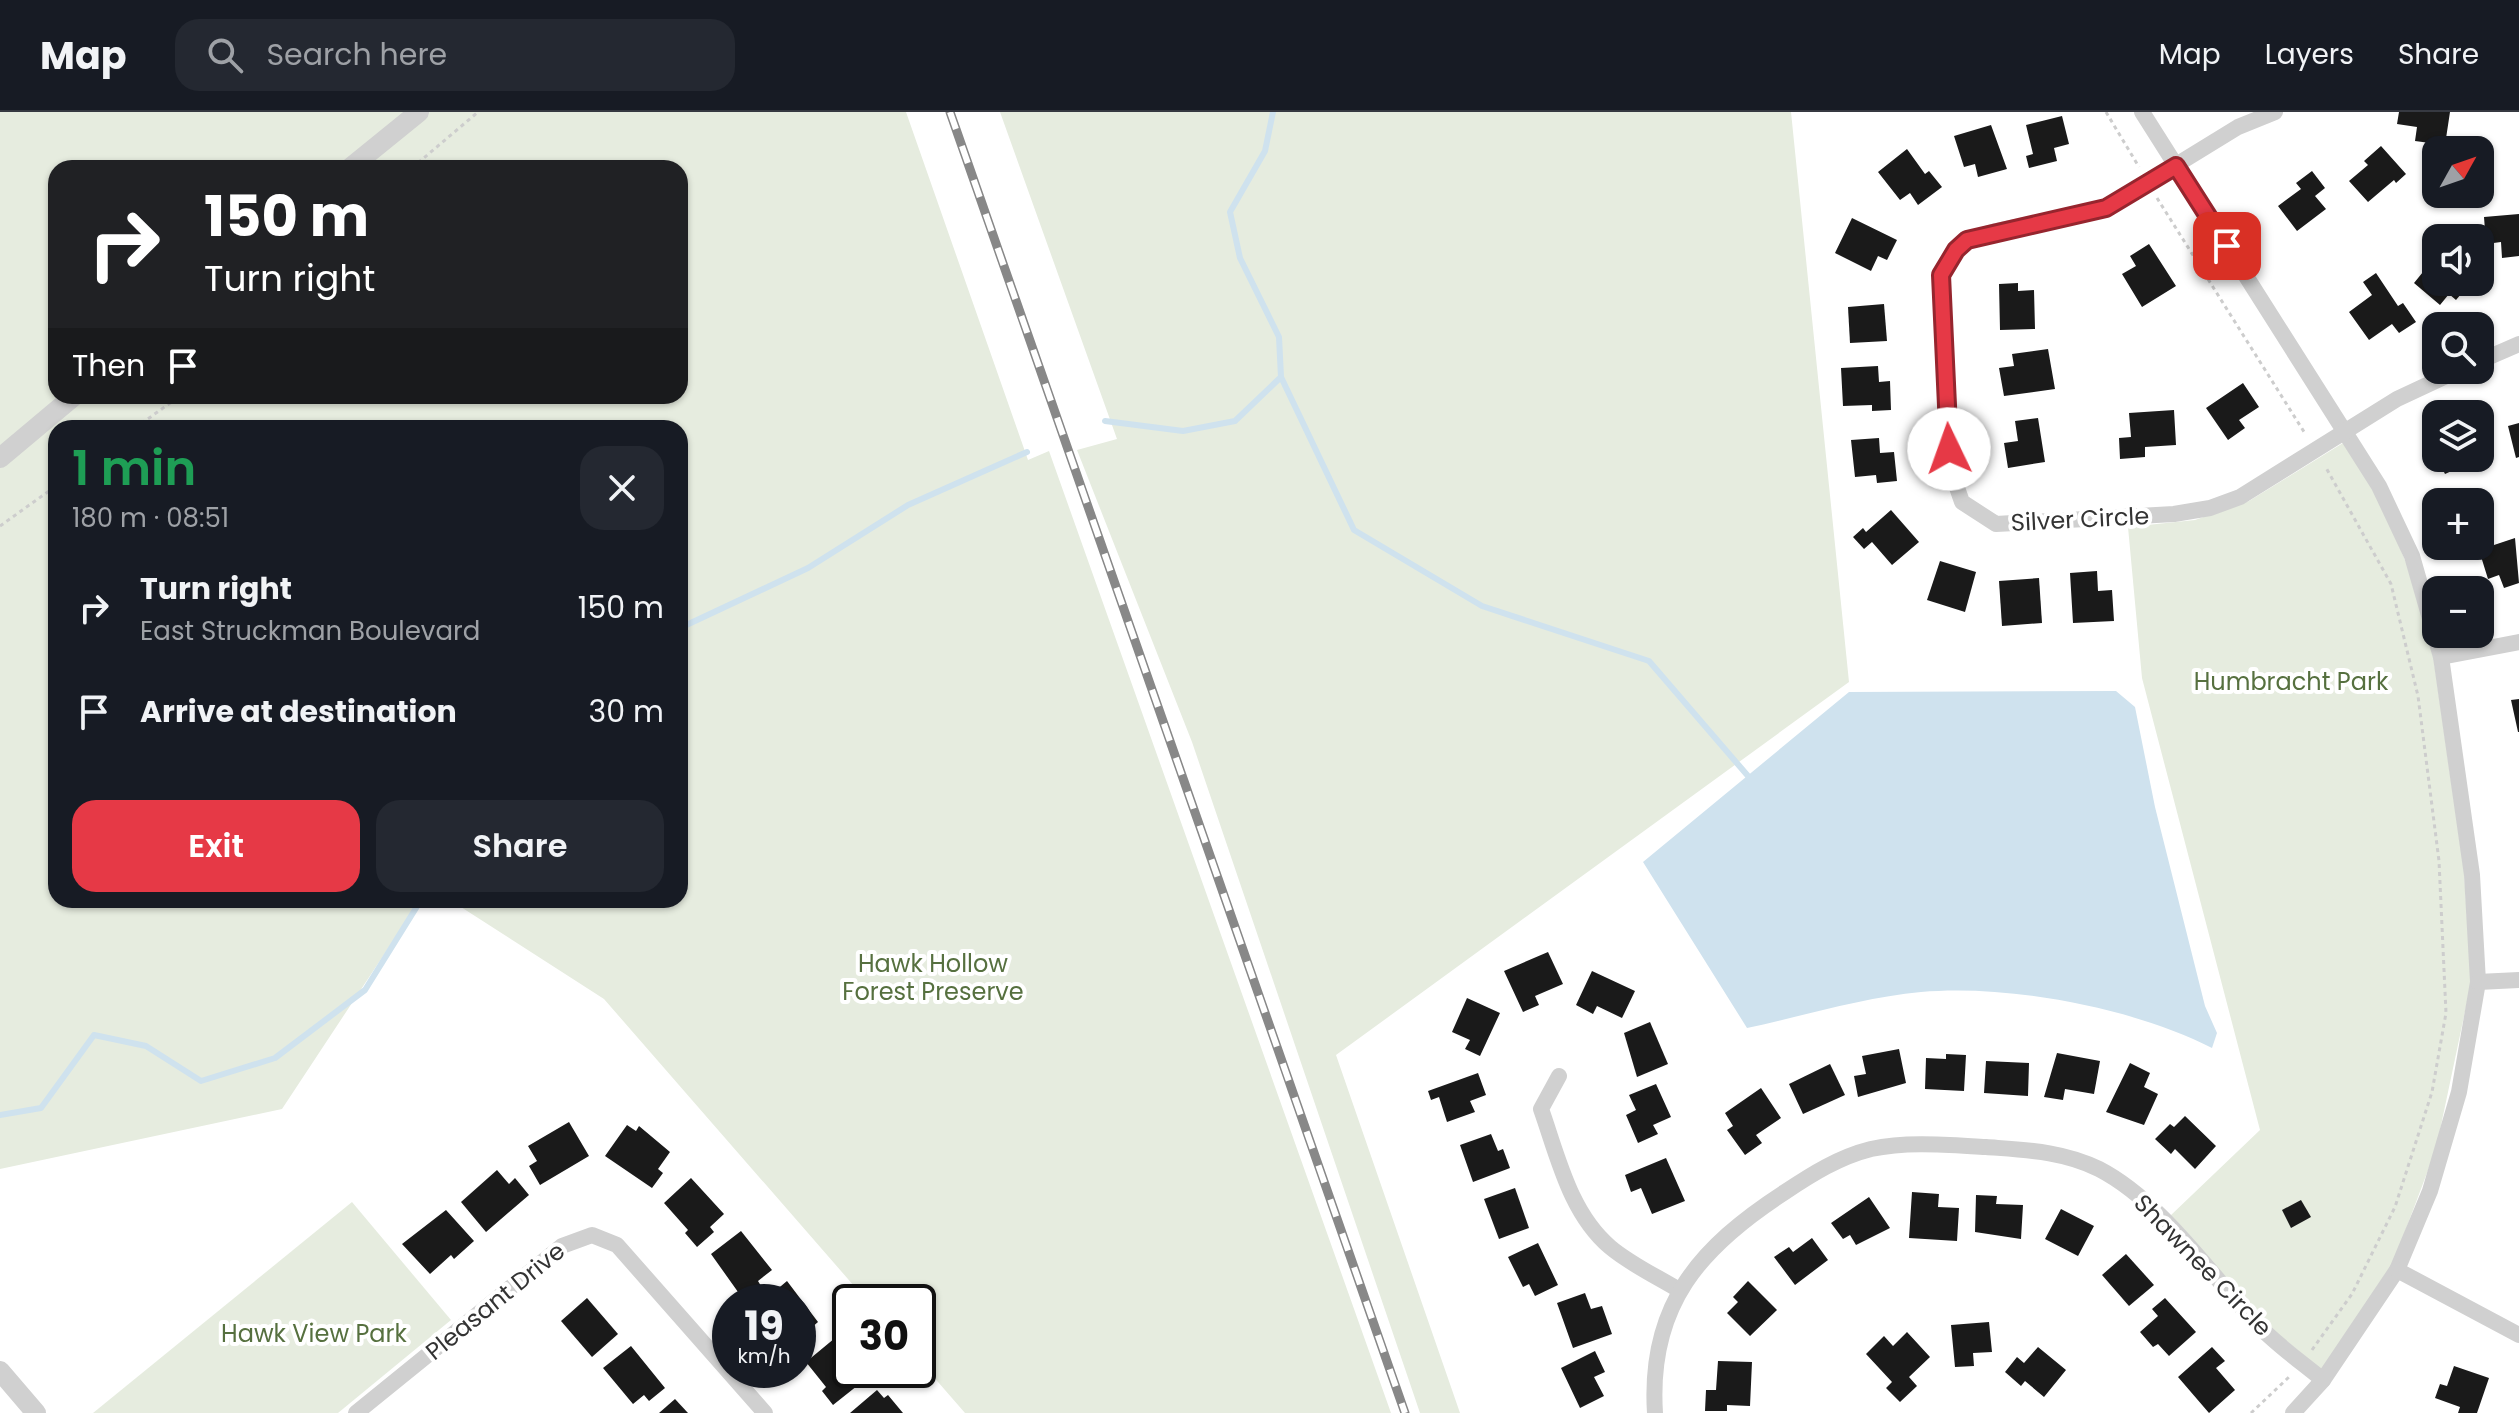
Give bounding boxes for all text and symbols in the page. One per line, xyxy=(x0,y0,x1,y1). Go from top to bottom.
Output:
search box xyxy=(175,19,735,91)
text: Map xyxy=(40,29,127,82)
icon: search xyxy=(203,33,247,77)
text: Search here xyxy=(267,33,447,76)
text: Map xyxy=(2159,35,2221,74)
text: Layers xyxy=(2265,35,2354,74)
text: Share xyxy=(2398,35,2479,74)
north arrow xyxy=(2422,136,2494,208)
map controls xyxy=(2422,136,2494,648)
text: 150 m xyxy=(204,177,369,256)
icon: right xyxy=(72,192,176,296)
pin xyxy=(2193,212,2261,280)
icon: arrive xyxy=(2205,224,2249,268)
button: sound xyxy=(2422,224,2494,296)
text: Turn right xyxy=(204,253,375,304)
button: search xyxy=(2422,312,2494,384)
text: Then xyxy=(72,344,145,387)
icon: arrive xyxy=(161,344,205,388)
button: layers xyxy=(2422,400,2494,472)
position arrow xyxy=(1907,407,1991,491)
text: 1 min xyxy=(72,435,196,502)
button: close xyxy=(580,446,664,530)
button: + xyxy=(2422,488,2494,560)
street label: Silver Circle xyxy=(2010,499,2150,539)
text: 180 m · 08:51 xyxy=(72,500,229,536)
text: Turn right xyxy=(140,567,292,610)
button: − xyxy=(2422,576,2494,648)
icon: right xyxy=(72,586,116,630)
text: 150 m xyxy=(578,586,664,629)
text: East Struckman Boulevard xyxy=(140,613,480,649)
park label: Humbracht Park xyxy=(2194,665,2389,698)
icon: arrive xyxy=(72,690,116,734)
text: Arrive at destination xyxy=(140,690,457,733)
text: 30 m xyxy=(589,690,664,733)
button: Exit xyxy=(72,800,360,892)
button: Share xyxy=(376,800,664,892)
park label: Hawk Hollow Forest Preserve xyxy=(842,947,1024,1008)
street label: Shawnee Circle xyxy=(2127,1187,2279,1343)
street label: Pleasant Drive xyxy=(418,1235,572,1367)
speed limit sign: 30 xyxy=(832,1284,936,1388)
text: 19 xyxy=(744,1298,784,1354)
park label: Hawk View Park xyxy=(221,1317,408,1350)
text: km/h xyxy=(737,1342,791,1370)

